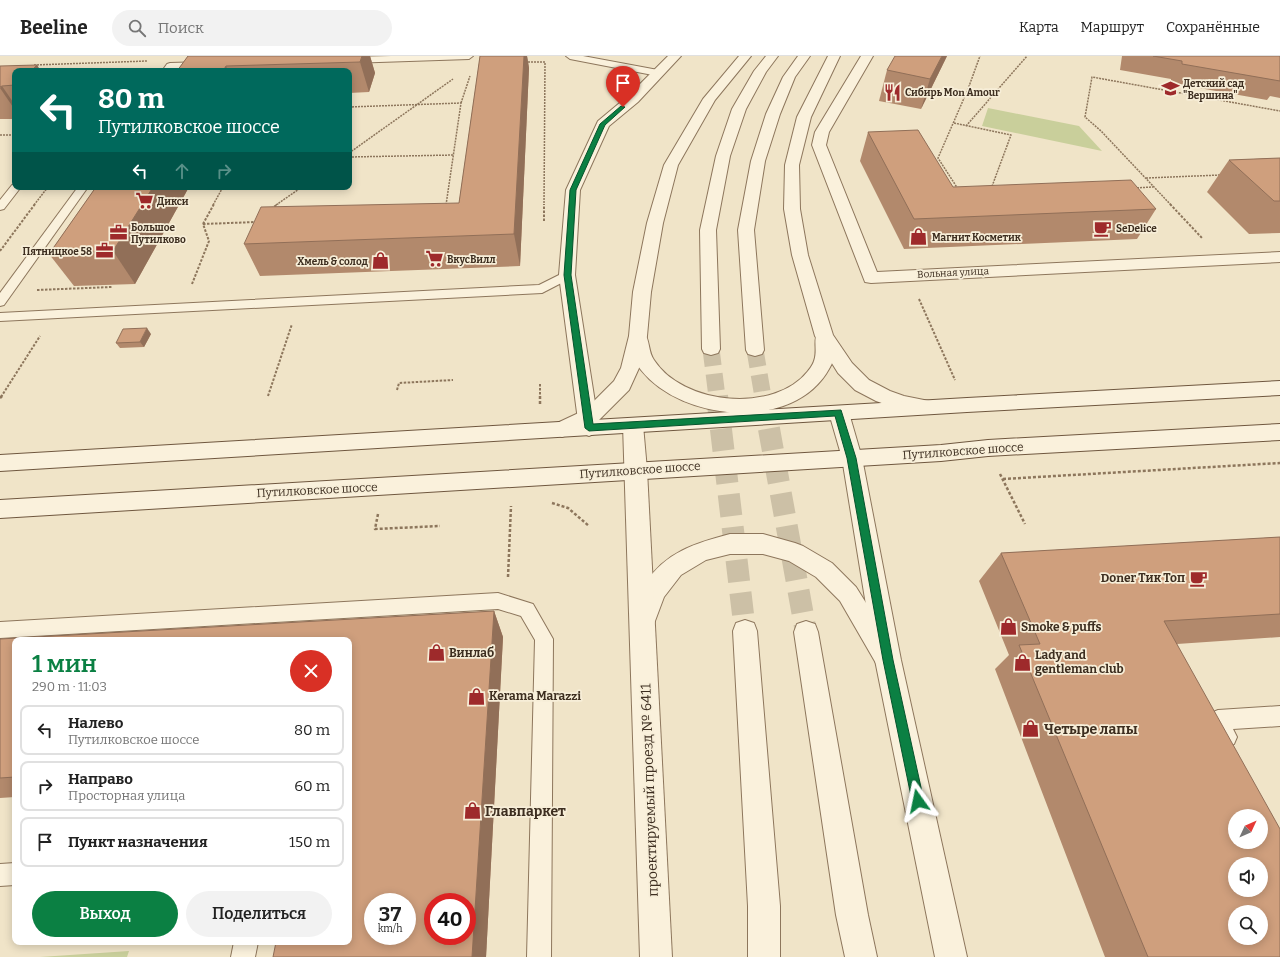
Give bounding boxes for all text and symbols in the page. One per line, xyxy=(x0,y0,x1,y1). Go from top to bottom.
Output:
search box xyxy=(112,10,392,46)
text: Beeline xyxy=(20,16,88,39)
icon: search xyxy=(126,17,148,39)
text: Поиск xyxy=(158,19,204,37)
text: Карта xyxy=(1019,19,1059,36)
text: Маршрут xyxy=(1081,19,1144,36)
text: Сохранённые xyxy=(1166,19,1260,36)
pin xyxy=(606,66,640,107)
icon: arrive xyxy=(612,72,634,94)
place label: Детский сад "Вершина" xyxy=(1183,78,1245,102)
school or university icon: Детский сад "Вершина" xyxy=(1160,79,1180,99)
text: 80 m xyxy=(98,82,164,115)
restaurant icon: Сибирь Mon Amour xyxy=(882,82,902,102)
icon: left xyxy=(32,84,84,136)
place label: Сибирь Mon Amour xyxy=(905,87,1000,99)
text: Путилковское шоссе xyxy=(98,116,280,138)
icon: left xyxy=(129,160,151,182)
icon: ahead xyxy=(171,160,193,182)
icon: right xyxy=(213,160,235,182)
supermarket icon: Дикси xyxy=(134,191,154,211)
place label: Дикси xyxy=(157,196,189,208)
cafe icon: SeDelice xyxy=(1093,218,1113,238)
place label: Большое Путилково xyxy=(131,222,186,246)
office icon: Большое Путилково xyxy=(108,223,128,243)
place label: SeDelice xyxy=(1116,223,1157,235)
shop icon: Магнит Косметик xyxy=(909,227,929,247)
place label: Магнит Косметик xyxy=(932,232,1022,244)
office icon: Пятницкое 58 xyxy=(95,241,115,261)
place label: Пятницкое 58 xyxy=(22,246,92,258)
supermarket icon: ВкусВилл xyxy=(424,249,444,269)
shop icon: Хмель & солод xyxy=(371,251,391,271)
place label: ВкусВилл xyxy=(447,254,496,266)
place label: Хмель & солод xyxy=(297,256,369,268)
street label: Вольная улица xyxy=(917,265,990,281)
street label: Путилковское шоссе xyxy=(902,440,1024,462)
street label: Путилковское шоссе xyxy=(579,459,701,481)
street label: Путилковское шоссе xyxy=(256,480,378,500)
cafe icon: Doner Тик Топ xyxy=(1188,568,1208,588)
place label: Doner Тик Топ xyxy=(1101,571,1185,585)
shop icon: Smoke & puffs xyxy=(998,617,1018,637)
place label: Smoke & puffs xyxy=(1021,620,1102,634)
shop icon: Винлаб xyxy=(426,643,446,663)
place label: Винлаб xyxy=(449,646,494,660)
place label: Lady and gentleman club xyxy=(1035,648,1124,676)
text: 1 мин xyxy=(32,650,97,678)
button: close xyxy=(290,650,332,692)
shop icon: Lady and gentleman club xyxy=(1012,652,1032,672)
text: 290 m · 11:03 xyxy=(32,679,107,694)
street label: проектируемый проезд № 6411 xyxy=(637,683,662,897)
shop icon: Kerama Marazzi xyxy=(466,686,486,706)
place label: Kerama Marazzi xyxy=(489,689,581,703)
text: Налево xyxy=(68,714,123,732)
icon: left xyxy=(34,719,56,741)
shop icon: Четыре лапы xyxy=(1021,719,1041,739)
text: 80 m xyxy=(294,721,330,739)
place label: Четыре лапы xyxy=(1044,721,1138,738)
text: Путилковское шоссе xyxy=(68,732,199,747)
text: Направо xyxy=(68,770,133,788)
icon: right xyxy=(34,775,56,797)
text: 60 m xyxy=(294,777,330,795)
position arrow xyxy=(897,780,939,822)
text: Просторная улица xyxy=(68,788,185,803)
shop icon: Главпаркет xyxy=(462,801,482,821)
place label: Главпаркет xyxy=(485,803,566,820)
north arrow xyxy=(1228,809,1268,849)
map controls xyxy=(1228,809,1268,945)
icon: arrive xyxy=(34,831,56,853)
text: Пункт назначения xyxy=(68,833,208,851)
text: 150 m xyxy=(289,833,330,851)
button: sound xyxy=(1228,857,1268,897)
button: Выход xyxy=(32,891,178,937)
button: Поделиться xyxy=(186,891,332,937)
speed limit sign: 40 xyxy=(424,893,476,945)
text: 37 xyxy=(379,902,401,926)
button: search xyxy=(1228,905,1268,945)
text: km/h xyxy=(378,923,402,935)

